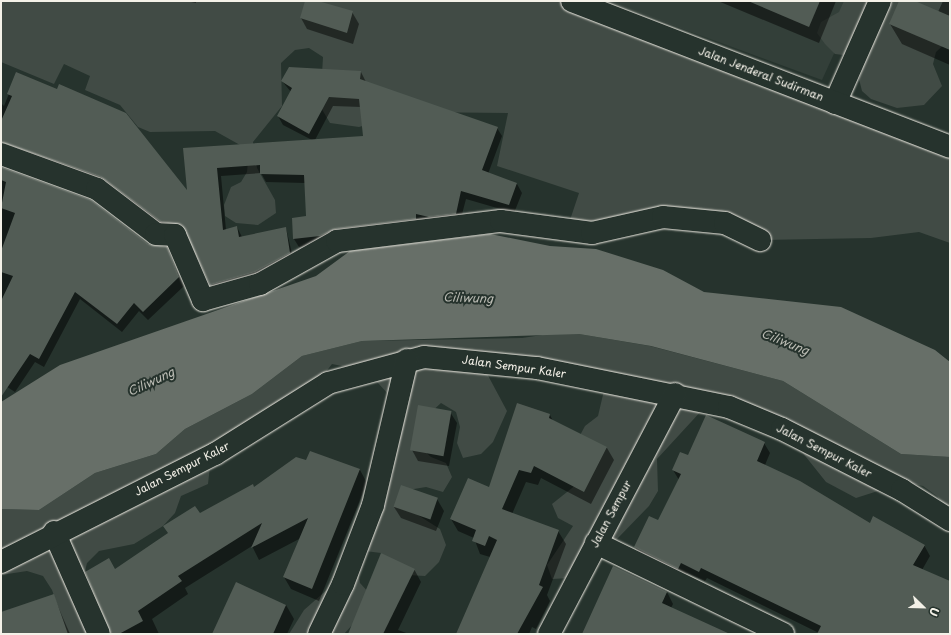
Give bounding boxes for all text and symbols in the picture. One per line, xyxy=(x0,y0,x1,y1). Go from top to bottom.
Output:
street label: Jalan Jenderal Sudirman xyxy=(696,44,826,104)
water label: Ciliwung xyxy=(443,290,493,306)
water label: Ciliwung xyxy=(759,326,811,358)
street label: Jalan Sempur Kaler xyxy=(461,353,567,381)
water label: Ciliwung xyxy=(125,365,177,399)
street label: Jalan Sempur Kaler xyxy=(774,421,874,481)
street label: Jalan Sempur Kaler xyxy=(132,439,232,499)
street label: Jalan Sempur xyxy=(588,478,634,550)
north arrow xyxy=(903,587,943,627)
text: U xyxy=(925,605,944,619)

